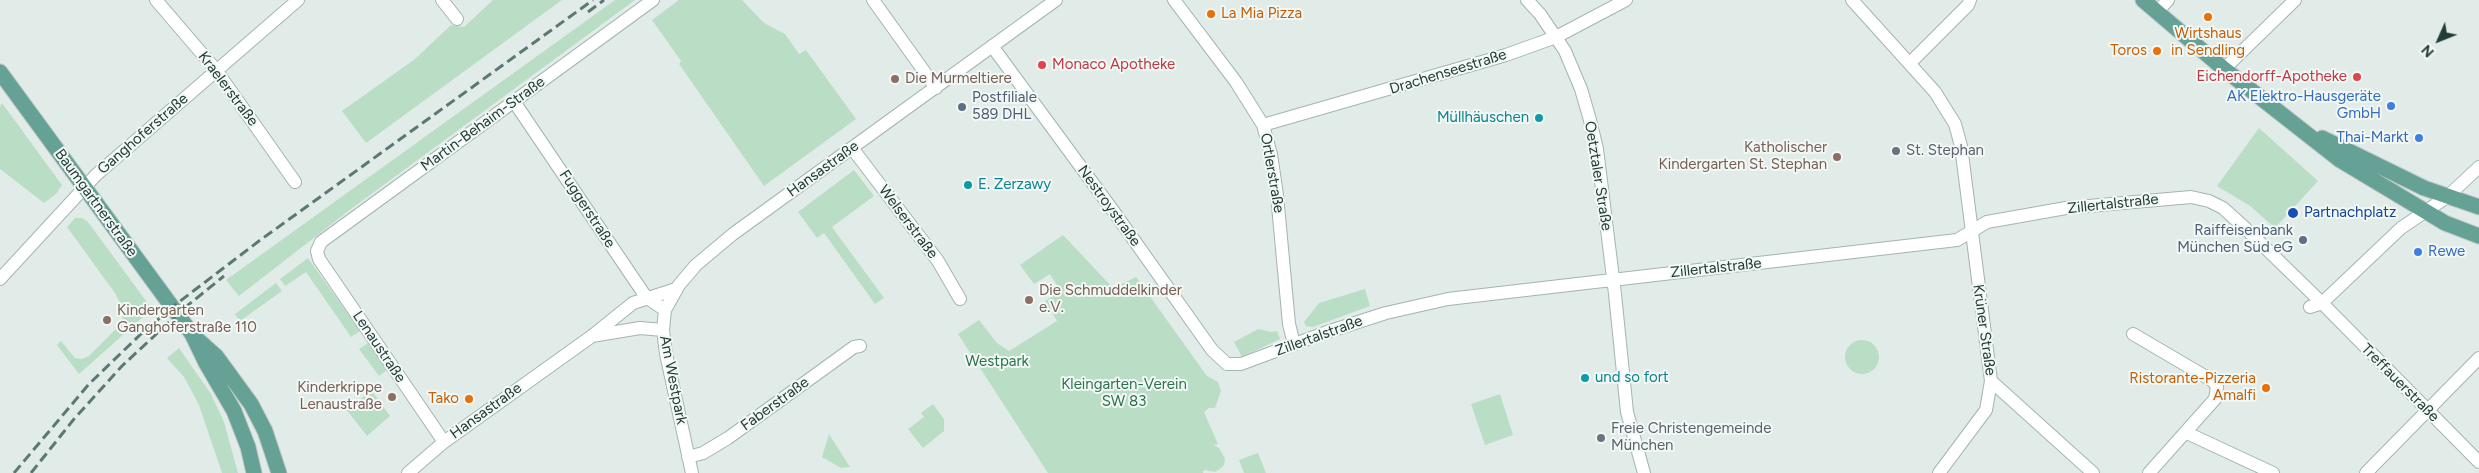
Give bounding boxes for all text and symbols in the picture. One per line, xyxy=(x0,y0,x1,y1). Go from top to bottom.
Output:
place label: La Mia Pizza xyxy=(1221,5,1302,23)
marker: La Mia Pizza xyxy=(1205,8,1217,20)
marker: Wirtshaus in Sendling xyxy=(2202,11,2214,23)
north arrow xyxy=(2414,15,2464,65)
place label: Wirtshaus in Sendling xyxy=(2171,25,2245,60)
text: N xyxy=(2418,41,2438,61)
place label: Toros xyxy=(2110,42,2147,60)
marker: Toros xyxy=(2151,45,2163,57)
street label: Drachenseestraße xyxy=(1387,46,1509,98)
street label: Kraelerstraße xyxy=(194,48,262,130)
place label: Monaco Apotheke xyxy=(1052,56,1175,74)
marker: Monaco Apotheke xyxy=(1036,59,1048,71)
place label: Eichendorff-Apotheke xyxy=(2196,68,2347,86)
place label: Die Murmeltiere xyxy=(905,70,1012,88)
marker: Eichendorff-Apotheke xyxy=(2351,71,2363,83)
street label: Martin-Behaim-Straße xyxy=(417,73,549,175)
marker: Die Murmeltiere xyxy=(889,73,901,85)
place label: AK Elektro-Hausgeräte GmbH xyxy=(2227,88,2381,123)
place label: Postfiliale 589 DHL xyxy=(972,89,1037,124)
street label: Ganghoferstraße xyxy=(94,90,192,178)
marker: AK Elektro-Hausgeräte GmbH xyxy=(2385,100,2397,112)
marker: Postfiliale 589 DHL xyxy=(956,101,968,113)
place label: Müllhäuschen xyxy=(1437,109,1529,127)
marker: Müllhäuschen xyxy=(1533,112,1545,124)
street label: Oetztaler Straße xyxy=(1580,120,1616,232)
place label: Thai-Markt xyxy=(2337,129,2409,147)
street label: Ortlerstraße xyxy=(1256,132,1288,214)
marker: Thai-Markt xyxy=(2413,132,2425,144)
street label: Hansastraße xyxy=(784,137,862,201)
place label: Katholischer Kindergarten St. Stephan xyxy=(1659,139,1827,174)
place label: St. Stephan xyxy=(1906,142,1984,160)
marker: St. Stephan xyxy=(1890,145,1902,157)
street label: Baumgartnerstraße xyxy=(51,146,141,260)
marker: Katholischer Kindergarten St. Stephan xyxy=(1831,151,1843,163)
street label: Nestroystraße xyxy=(1074,162,1144,250)
street label: Fuggerstraße xyxy=(555,167,619,251)
place label: E. Zerzawy xyxy=(978,176,1051,194)
marker: E. Zerzawy xyxy=(962,179,974,191)
street label: Welserstraße xyxy=(874,182,942,262)
street label: Zillertalstraße xyxy=(2067,190,2159,218)
place label: Partnachplatz xyxy=(2304,204,2396,222)
marker: Partnachplatz xyxy=(2286,206,2300,220)
place label: Raiffeisenbank München Süd eG xyxy=(2177,222,2293,257)
marker: Raiffeisenbank München Süd eG xyxy=(2297,234,2309,246)
place label: Rewe xyxy=(2428,243,2465,261)
marker: Rewe xyxy=(2412,246,2424,258)
street label: Zillertalstraße xyxy=(1670,254,1762,282)
place label: Die Schmuddelkinder e.V. xyxy=(1039,282,1182,317)
street label: Krüner Straße xyxy=(1969,283,1999,377)
marker: Die Schmuddelkinder e.V. xyxy=(1023,294,1035,306)
place label: Kindergarten Ganghoferstraße 110 xyxy=(117,302,257,337)
street label: Lenaustraße xyxy=(348,308,410,386)
street label: Zillertalstraße xyxy=(1273,312,1365,360)
marker: Kindergarten Ganghoferstraße 110 xyxy=(101,314,113,326)
street label: Am Westpark xyxy=(656,334,690,426)
street label: Treffauerstraße xyxy=(2357,340,2443,426)
park label: Westpark xyxy=(965,353,1029,371)
place label: und so fort xyxy=(1595,369,1669,387)
place label: Ristorante-Pizzeria Amalfi xyxy=(2129,370,2256,405)
marker: und so fort xyxy=(1579,372,1591,384)
street label: Faberstraße xyxy=(737,373,813,435)
park label: Kleingarten-Verein SW 83 xyxy=(1061,376,1187,411)
place label: Kinderkrippe Lenaustraße xyxy=(297,379,382,414)
street label: Hansastraße xyxy=(447,379,525,443)
marker: Ristorante-Pizzeria Amalfi xyxy=(2260,382,2272,394)
place label: Tako xyxy=(428,390,459,408)
marker: Kinderkrippe Lenaustraße xyxy=(386,391,398,403)
marker: Tako xyxy=(463,393,475,405)
place label: Freie Christengemeinde München xyxy=(1611,420,1771,455)
marker: Freie Christengemeinde München xyxy=(1595,432,1607,444)

